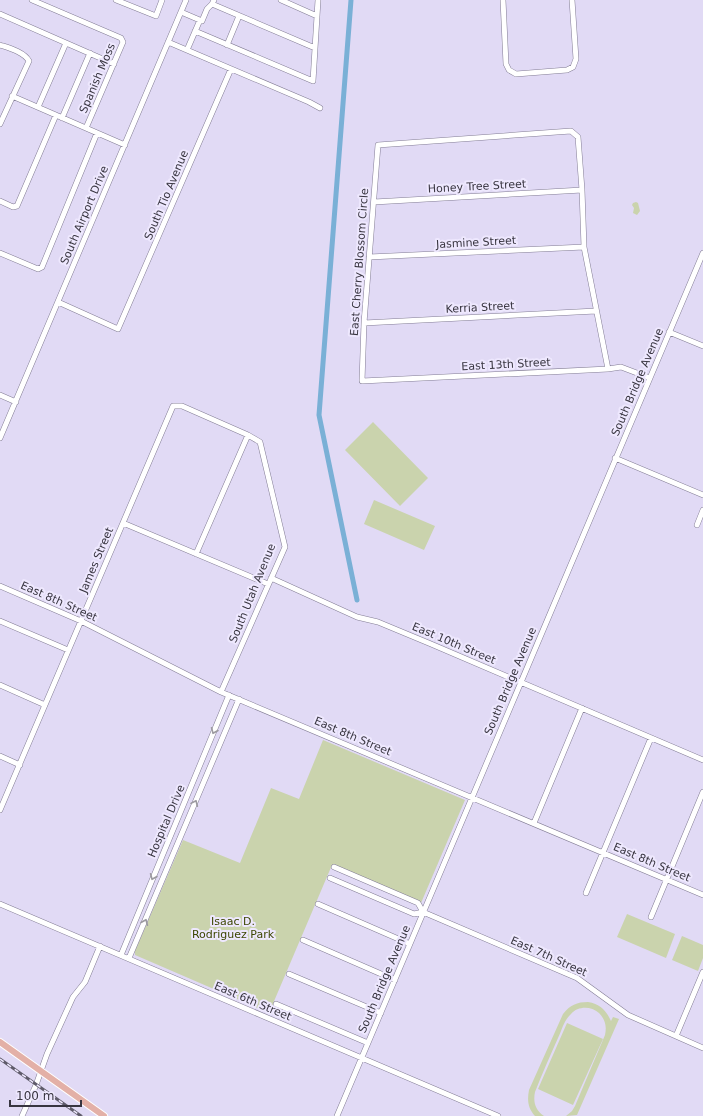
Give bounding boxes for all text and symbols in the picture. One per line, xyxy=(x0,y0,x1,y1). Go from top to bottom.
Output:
street label: Spanish Moss xyxy=(77,41,118,115)
street label: South Tio Avenue xyxy=(142,148,191,242)
street label: South Airport Drive xyxy=(58,164,111,267)
street label: Honey Tree Street xyxy=(427,177,527,196)
street label: East Cherry Blossom Circle xyxy=(348,187,371,336)
street label: Jasmine Street xyxy=(435,234,517,251)
street label: Kerria Street xyxy=(445,299,515,316)
street label: South Bridge Avenue xyxy=(609,326,666,438)
street label: East 13th Street xyxy=(461,356,552,373)
street label: James Street xyxy=(76,525,116,596)
street label: South Utah Avenue xyxy=(227,541,278,645)
street label: East 8th Street xyxy=(18,579,100,624)
street label: East 10th Street xyxy=(410,620,498,667)
street label: South Bridge Avenue xyxy=(482,625,539,737)
street label: East 8th Street xyxy=(312,714,394,759)
one-way arrow xyxy=(211,728,219,735)
street label: Hospital Drive xyxy=(145,783,188,860)
one-way arrow xyxy=(190,799,198,807)
street label: East 8th Street xyxy=(611,840,693,885)
one-way arrow xyxy=(150,873,158,880)
park label: Isaac D. Rodriguez Park xyxy=(192,915,275,941)
one-way arrow xyxy=(140,919,148,926)
street label: South Bridge Avenue xyxy=(356,923,413,1035)
street label: East 7th Street xyxy=(508,934,590,979)
street label: East 6th Street xyxy=(212,979,294,1024)
scale bar xyxy=(10,1082,81,1108)
text: 100 m xyxy=(16,1089,54,1103)

